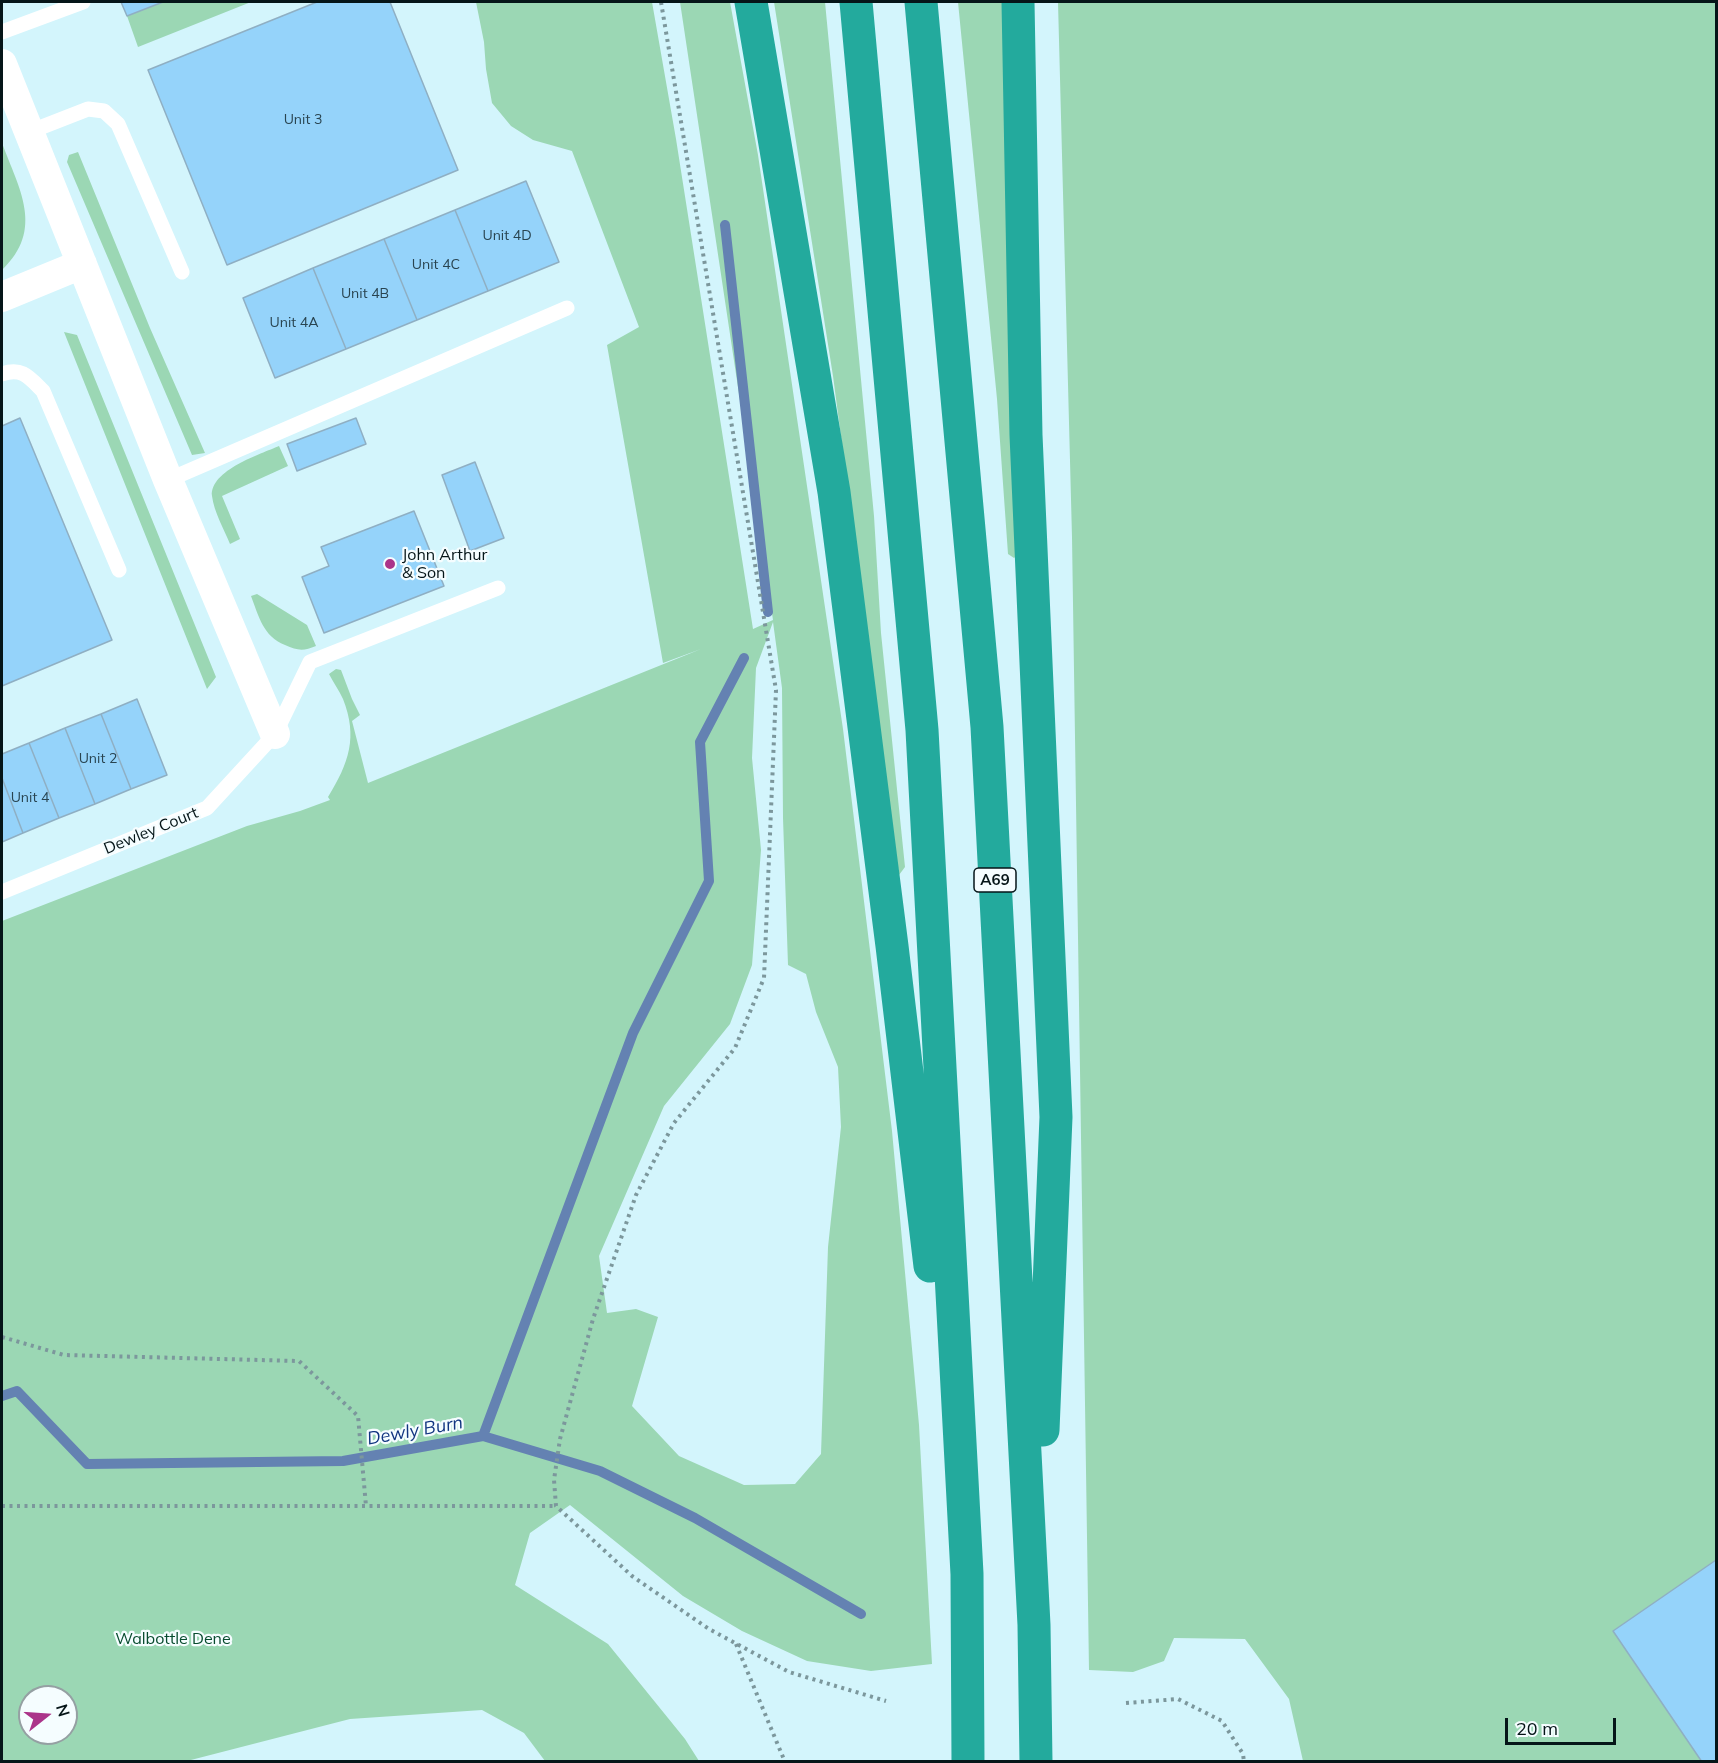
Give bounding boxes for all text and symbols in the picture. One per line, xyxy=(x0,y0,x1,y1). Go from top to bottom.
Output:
house number: Unit 3 xyxy=(284,112,322,128)
house number: Unit 4D xyxy=(482,228,532,244)
house number: Unit 4C xyxy=(412,257,460,273)
house number: Unit 4B xyxy=(341,286,389,302)
house number: Unit 4A xyxy=(270,315,318,331)
place label: John Arthur & Son xyxy=(402,545,487,583)
marker: John Arthur & Son xyxy=(383,557,397,571)
house number: Unit 2 xyxy=(79,751,117,767)
house number: Unit 4 xyxy=(11,790,49,806)
street label: Dewley Court xyxy=(101,803,201,859)
road number: A69 xyxy=(974,868,1016,892)
water label: Dewly Burn xyxy=(365,1412,465,1450)
park label: Walbottle Dene xyxy=(115,1629,231,1649)
north arrow xyxy=(18,1685,78,1745)
text: N xyxy=(52,1702,75,1719)
scale bar xyxy=(1508,1706,1619,1744)
text: 20 m xyxy=(1516,1717,1558,1740)

